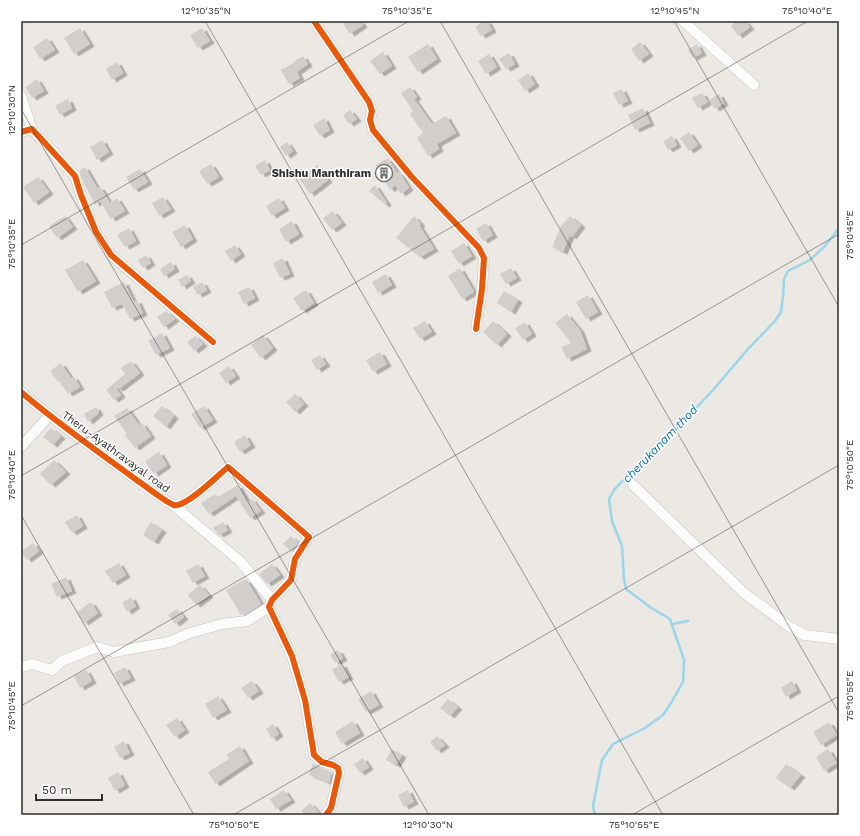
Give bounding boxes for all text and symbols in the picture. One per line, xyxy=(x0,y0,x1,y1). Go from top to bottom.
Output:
text: 12°10'35"N xyxy=(181,5,231,16)
text: 75°10'35"E xyxy=(382,5,432,16)
text: 12°10'45"N xyxy=(650,5,700,16)
text: 75°10'40"E xyxy=(782,5,832,16)
text: 12°10'30"N xyxy=(6,85,17,135)
building icon: Shishu Manthiram xyxy=(374,163,394,183)
place label: Shishu Manthiram xyxy=(272,167,371,180)
text: 75°10'45"E xyxy=(844,210,855,260)
text: 75°10'35"E xyxy=(6,219,17,269)
water label: cherukanam thod xyxy=(620,402,701,486)
street label: Theru-Ayathravayal road xyxy=(59,408,173,496)
text: 75°10'50"E xyxy=(844,440,855,490)
text: 75°10'40"E xyxy=(6,450,17,500)
text: 75°10'55"E xyxy=(844,671,855,721)
text: 75°10'45"E xyxy=(6,681,17,731)
scale bar xyxy=(36,776,102,802)
text: 50 m xyxy=(42,783,72,797)
text: 75°10'50"E xyxy=(209,819,259,830)
text: 12°10'30"N xyxy=(403,819,453,830)
text: 75°10'55"E xyxy=(609,819,659,830)

